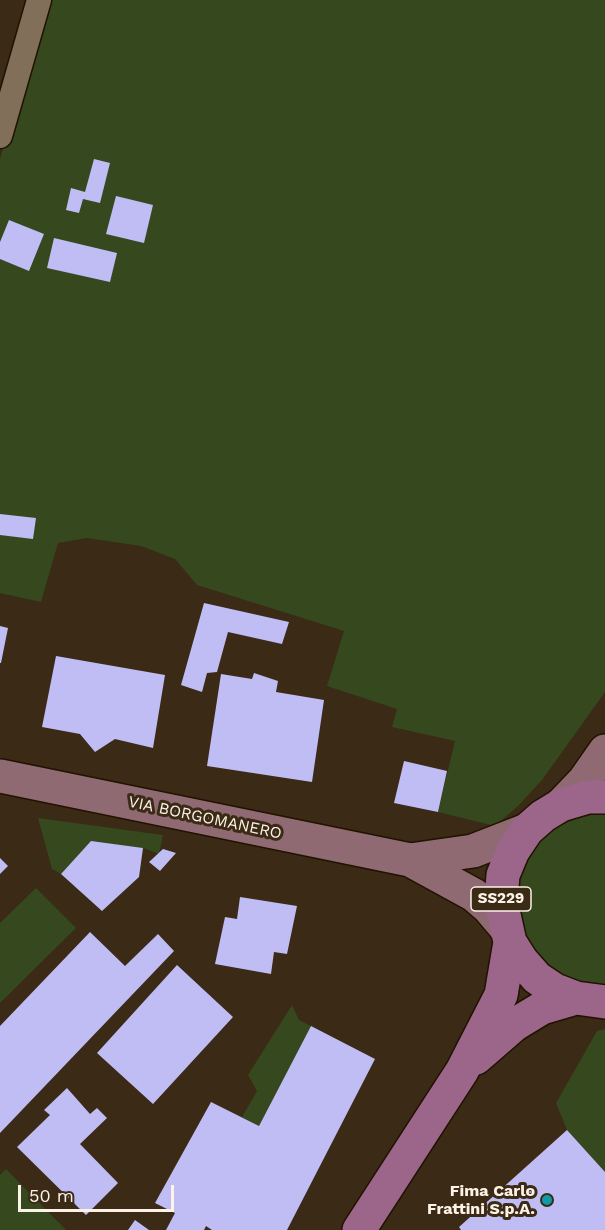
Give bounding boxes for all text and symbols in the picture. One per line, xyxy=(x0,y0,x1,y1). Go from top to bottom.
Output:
street label: VIA BORGOMANERO xyxy=(127,792,283,844)
road number: SS229 xyxy=(471,887,531,911)
scale bar xyxy=(21,1173,177,1211)
place label: Fima Carlo Frattini S.p.A. xyxy=(427,1181,535,1219)
text: 50 m xyxy=(29,1185,74,1206)
marker: Fima Carlo Frattini S.p.A. xyxy=(540,1193,554,1207)

